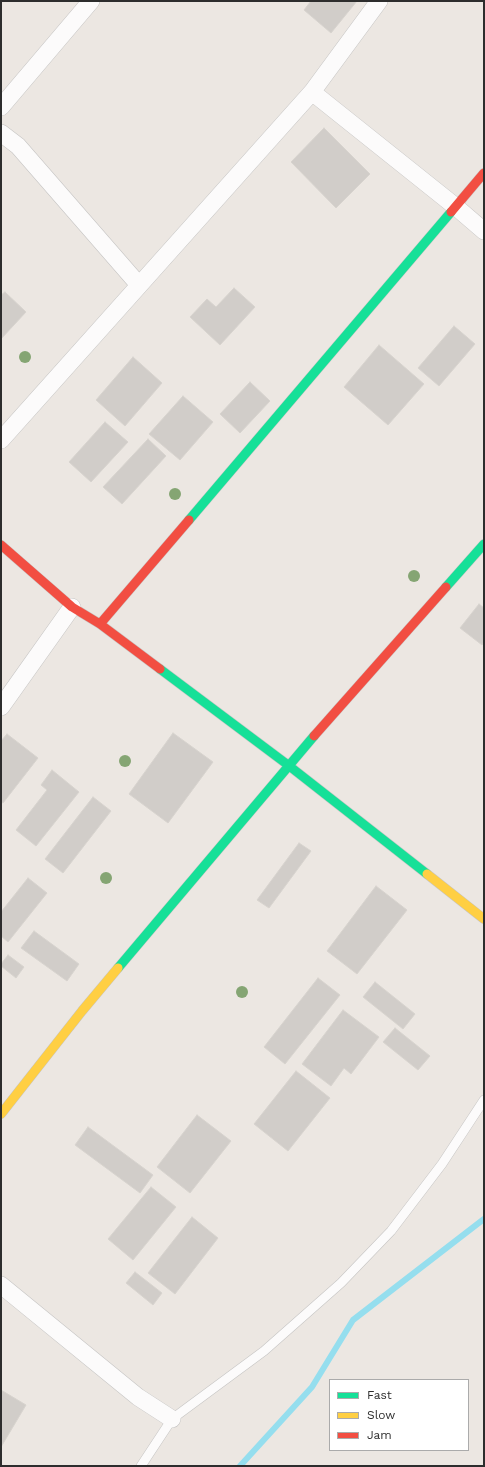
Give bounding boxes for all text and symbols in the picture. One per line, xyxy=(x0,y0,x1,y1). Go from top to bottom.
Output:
legend xyxy=(329,1379,469,1451)
text: Fast xyxy=(367,1388,392,1402)
text: Slow xyxy=(367,1408,395,1422)
text: Jam xyxy=(367,1428,392,1442)

